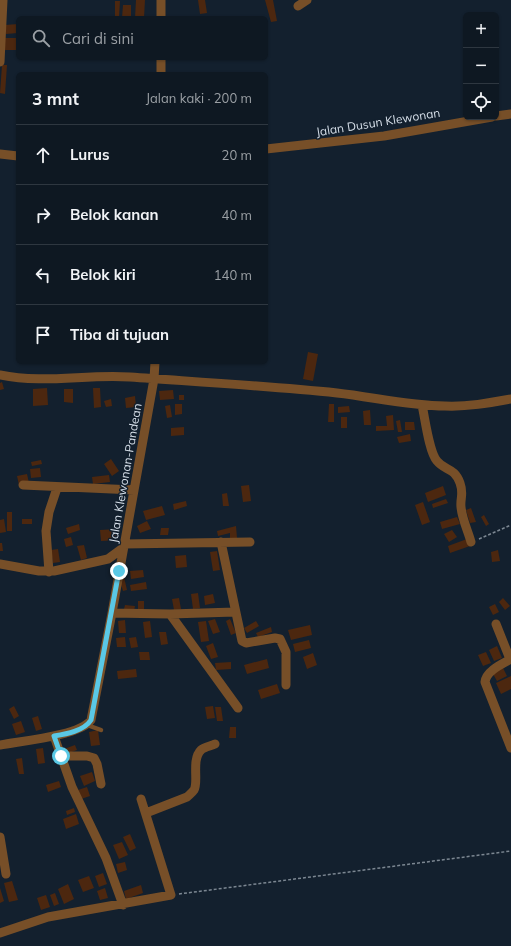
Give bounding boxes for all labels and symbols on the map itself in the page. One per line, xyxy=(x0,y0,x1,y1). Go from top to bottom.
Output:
street label: Jalan Dusun Klewonan xyxy=(315,105,441,139)
street label: Jalan Klewonan-Pandean xyxy=(105,402,145,544)
route end xyxy=(110,562,128,580)
route start xyxy=(52,747,70,765)

